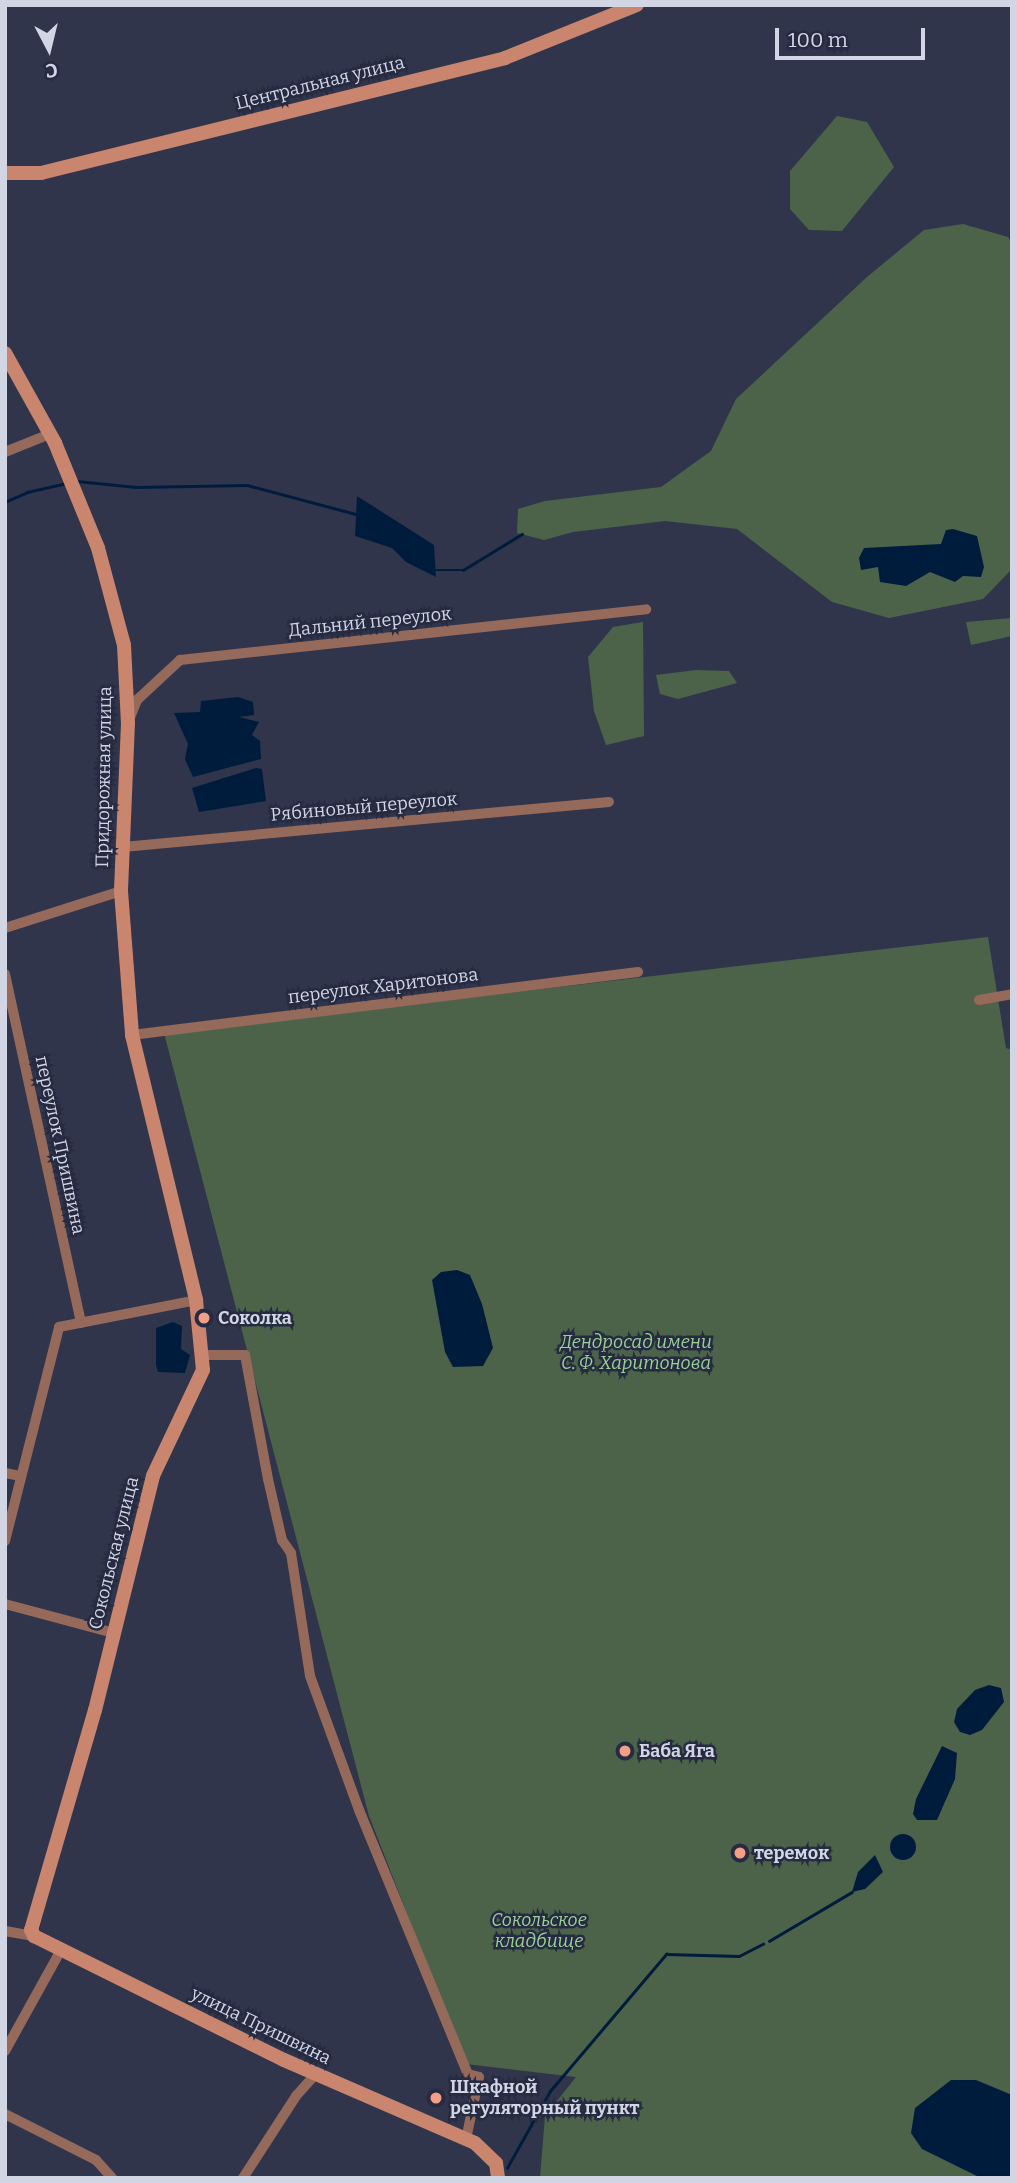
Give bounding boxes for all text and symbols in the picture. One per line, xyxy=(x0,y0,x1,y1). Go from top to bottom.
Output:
north arrow xyxy=(14,14,84,84)
scale bar xyxy=(779,14,930,58)
text: 100 m xyxy=(788,27,848,53)
street label: Центральная улица xyxy=(233,52,407,114)
text: С xyxy=(44,58,59,82)
street label: Дальний переулок xyxy=(287,603,453,641)
street label: Придорожная улица xyxy=(92,686,116,868)
street label: Рябиновый переулок xyxy=(270,788,458,826)
street label: переулок Харитонова xyxy=(287,964,479,1008)
street label: переулок Пришвина xyxy=(31,1054,89,1236)
place label: Соколка xyxy=(218,1307,292,1329)
marker: Соколка xyxy=(196,1310,212,1326)
park label: Дендросад имени С. Ф. Харитонова xyxy=(560,1332,712,1374)
street label: Сокольская улица xyxy=(85,1474,143,1632)
place label: Баба Яга xyxy=(639,1740,715,1762)
marker: Баба Яга xyxy=(617,1743,633,1759)
place label: теремок xyxy=(754,1842,829,1864)
marker: теремок xyxy=(732,1845,748,1861)
park label: Сокольское кладбище xyxy=(491,1910,587,1952)
street label: улица Пришвина xyxy=(188,1983,334,2069)
place label: Шкафной регуляторный пункт xyxy=(450,2077,639,2120)
marker: Шкафной регуляторный пункт xyxy=(428,2090,444,2106)

